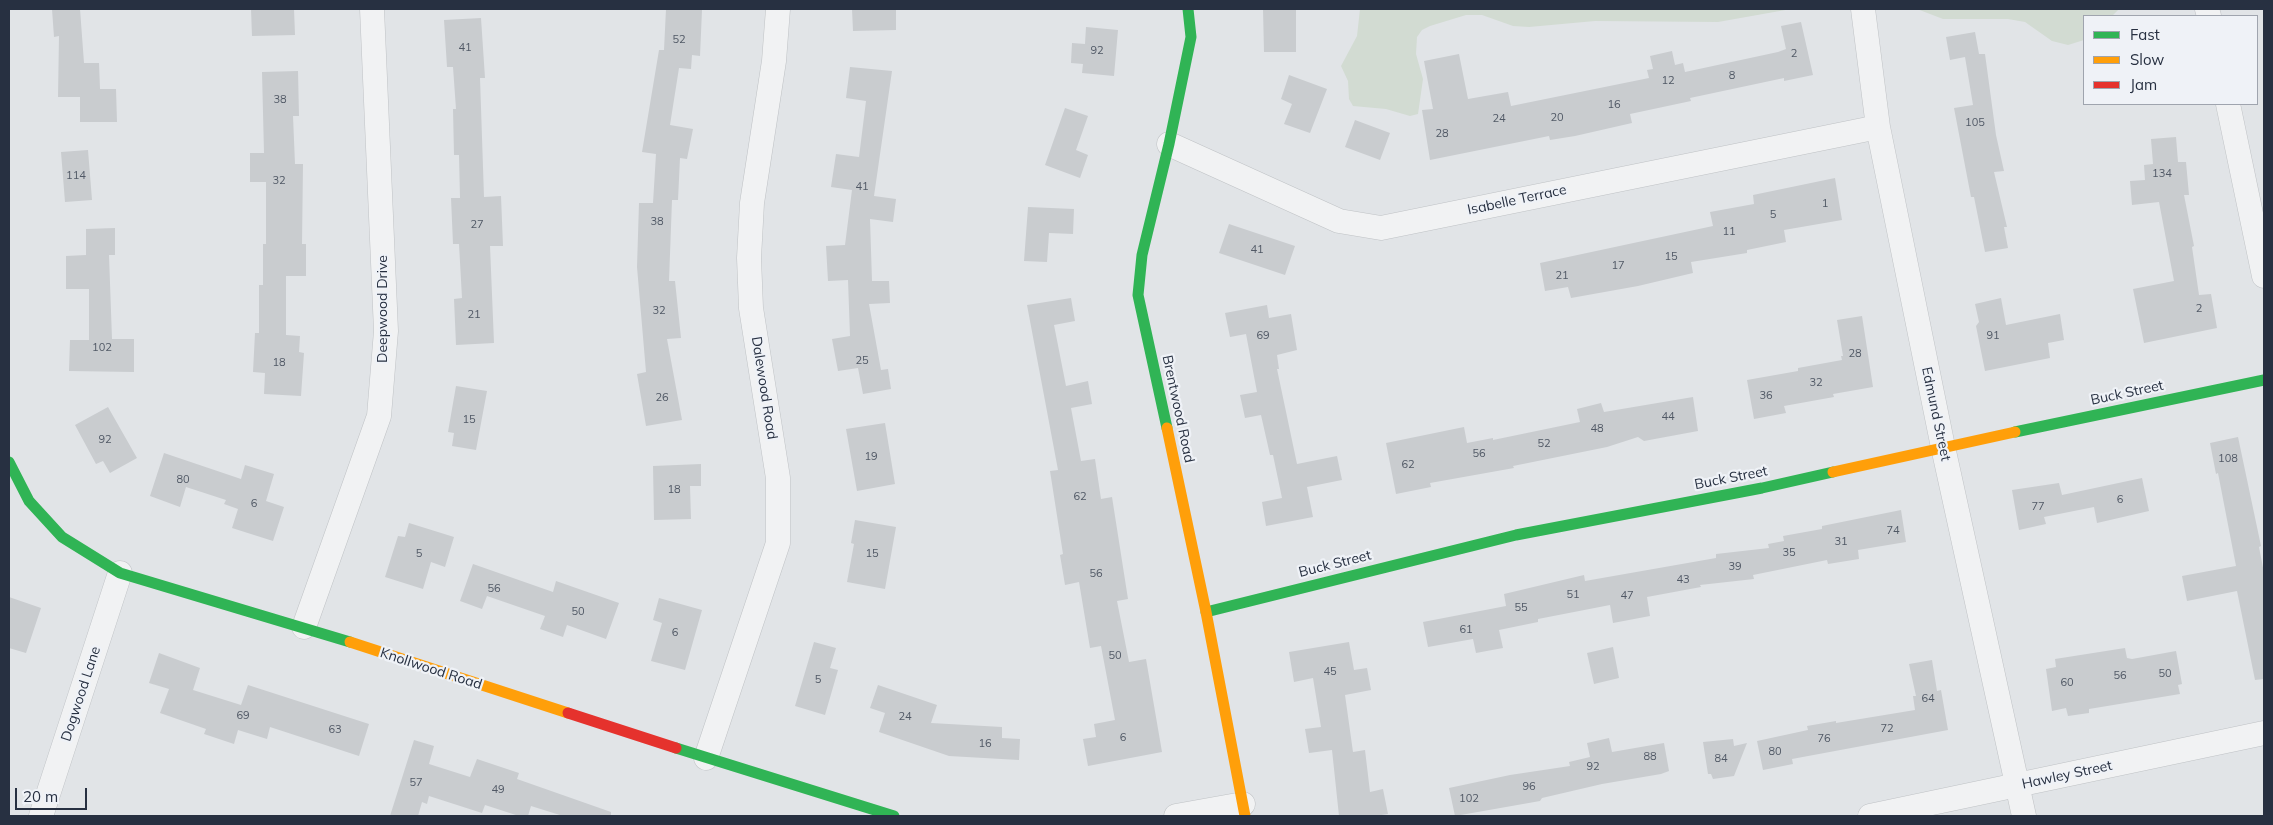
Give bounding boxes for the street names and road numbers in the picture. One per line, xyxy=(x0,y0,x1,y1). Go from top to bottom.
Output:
street label: Isabelle Terrace xyxy=(1466,181,1568,219)
street label: Deepwood Drive xyxy=(375,255,391,363)
street label: Dalewood Road xyxy=(748,335,780,441)
street label: Brentwood Road xyxy=(1158,354,1198,464)
street label: Edmund Street xyxy=(1918,365,1954,463)
street label: Buck Street xyxy=(2089,377,2165,409)
street label: Buck Street xyxy=(1693,463,1769,493)
street label: Buck Street xyxy=(1297,547,1373,581)
street label: Dogwood Lane xyxy=(58,644,104,744)
street label: Knollwood Road xyxy=(378,645,484,693)
street label: Hawley Street xyxy=(2020,757,2114,793)

